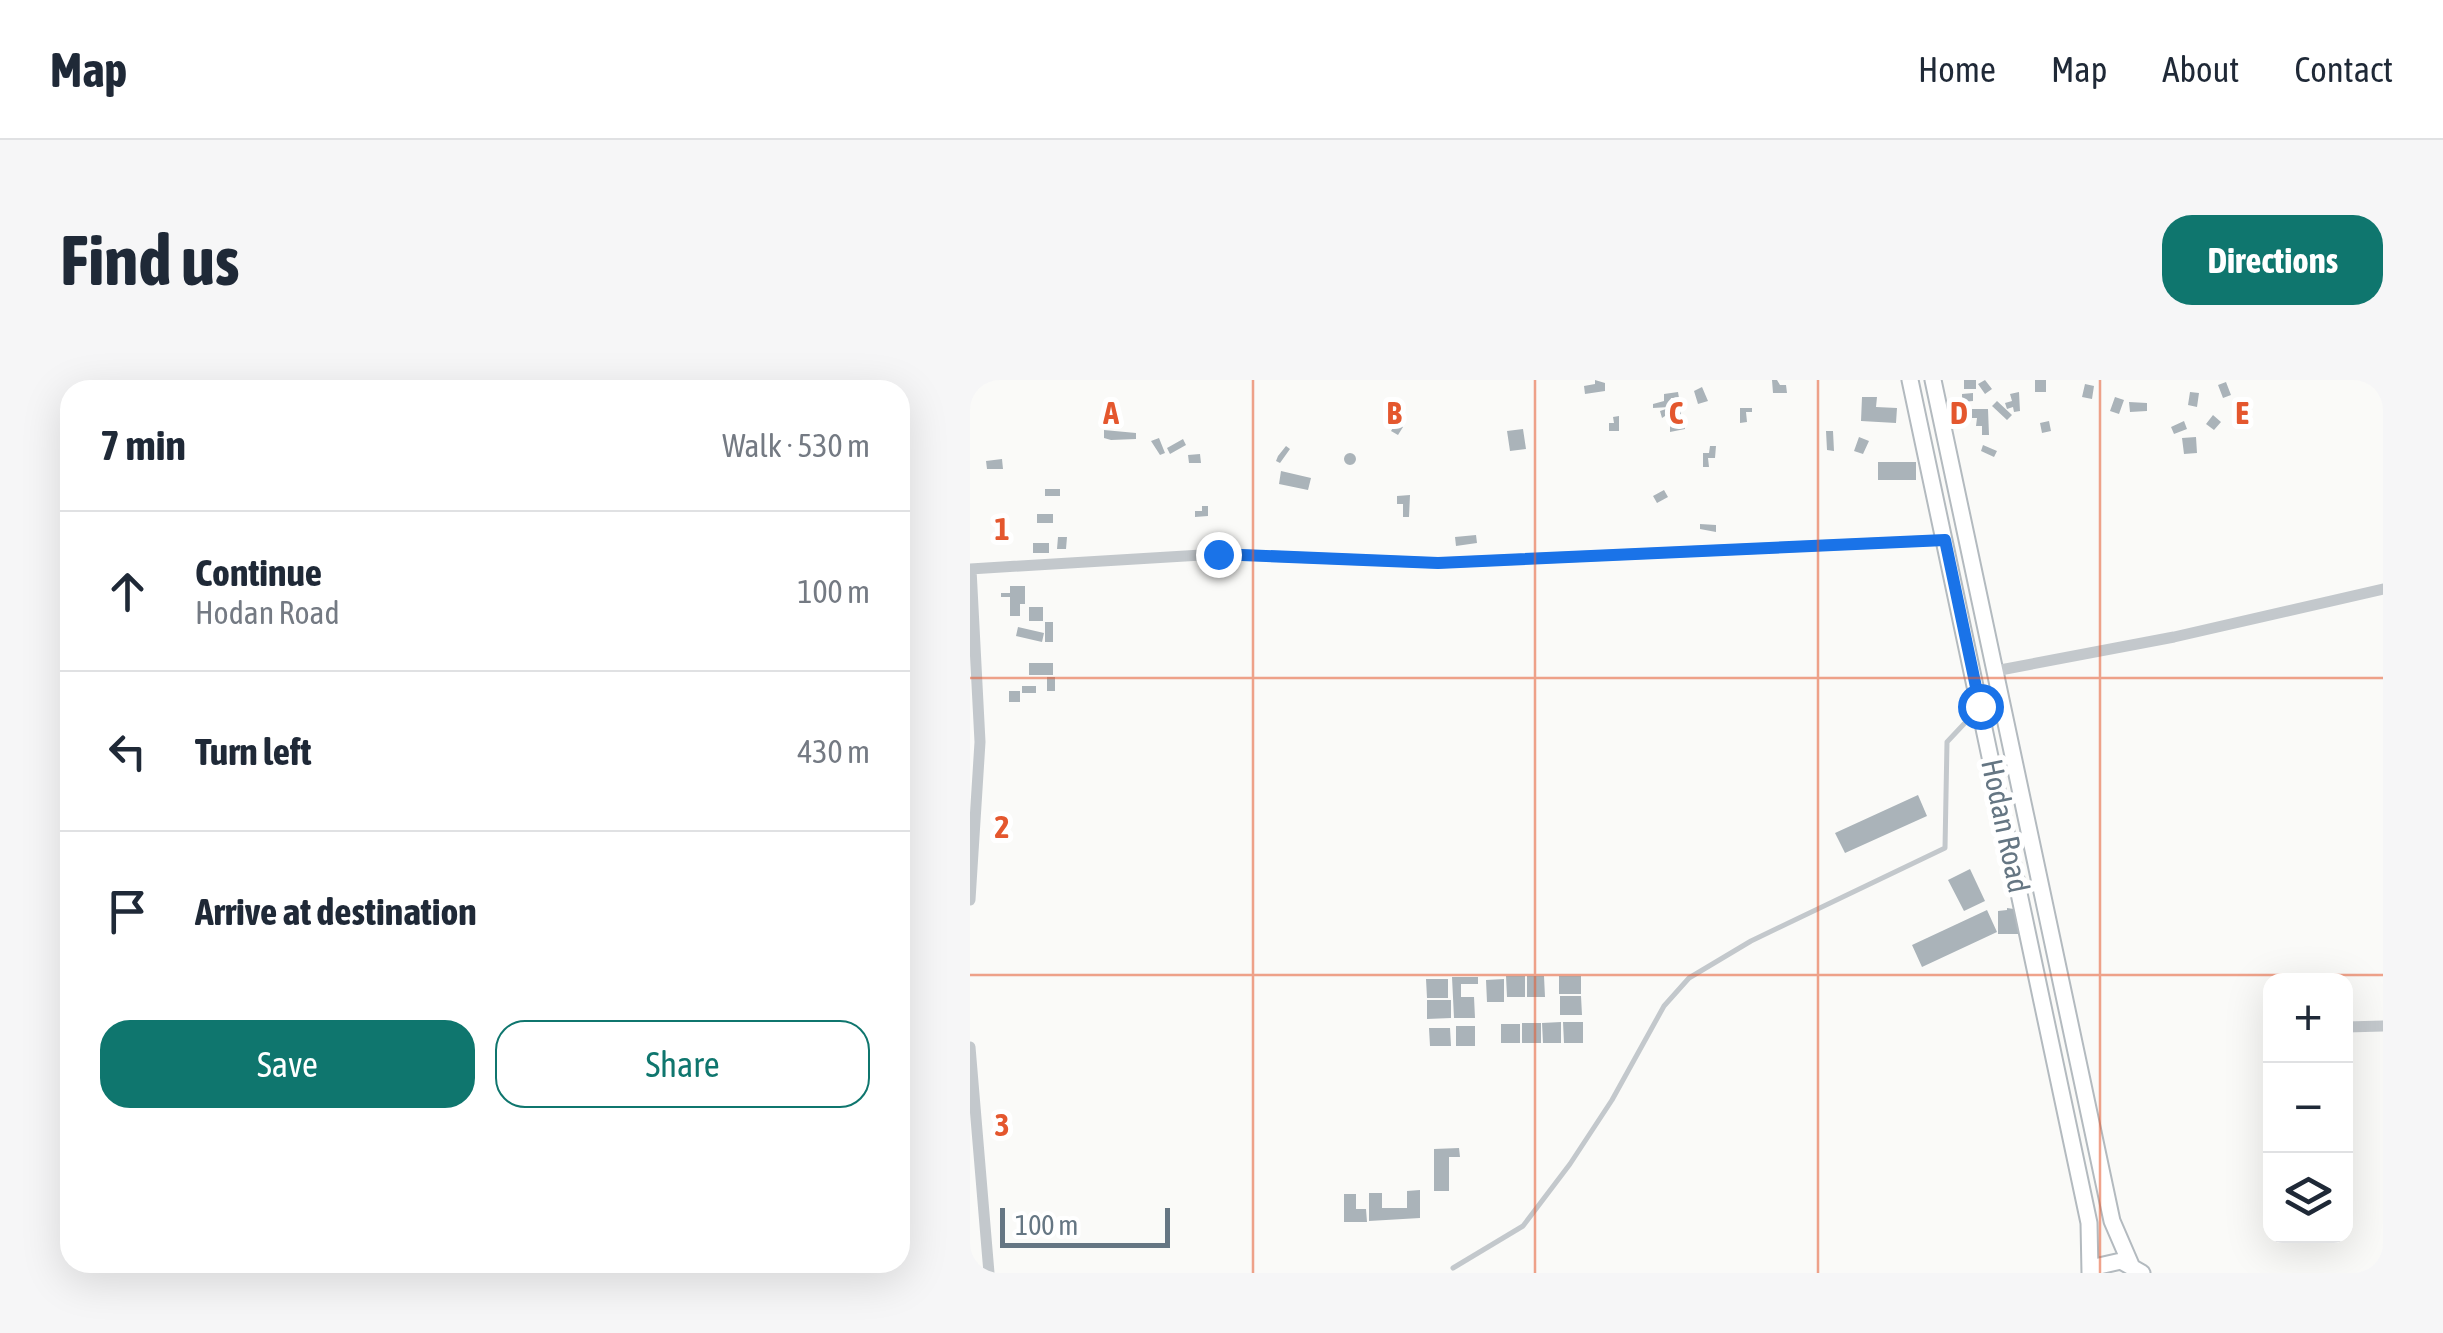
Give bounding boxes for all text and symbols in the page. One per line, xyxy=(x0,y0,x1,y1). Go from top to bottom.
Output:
text: Map xyxy=(50,42,127,97)
text: Home xyxy=(1918,49,1996,89)
text: Map xyxy=(2051,49,2107,89)
text: About xyxy=(2162,49,2239,89)
text: Contact xyxy=(2294,49,2393,89)
button: Directions xyxy=(2162,215,2383,305)
text: Find us xyxy=(60,220,240,300)
text: A xyxy=(1102,394,1119,431)
text: B xyxy=(1386,394,1402,431)
text: C xyxy=(1669,394,1684,431)
text: D xyxy=(1950,394,1968,431)
text: E xyxy=(2235,394,2249,431)
text: 7 min xyxy=(100,421,186,469)
text: Walk · 530 m xyxy=(722,427,870,464)
text: 1 xyxy=(994,510,1010,547)
route end xyxy=(1196,532,1242,578)
text: Continue xyxy=(195,551,322,594)
icon: ahead xyxy=(100,564,155,619)
text: 100 m xyxy=(797,573,870,610)
text: Hodan Road xyxy=(195,594,340,631)
route start xyxy=(1958,684,2004,730)
icon: left xyxy=(100,724,155,779)
text: Turn left xyxy=(195,730,311,773)
text: 430 m xyxy=(797,733,870,770)
street label: Hodan Road xyxy=(1975,756,2037,896)
text: 2 xyxy=(994,808,1010,845)
icon: arrive xyxy=(100,884,155,939)
text: Arrive at destination xyxy=(195,890,477,933)
map controls xyxy=(2263,973,2353,1243)
button: + xyxy=(2263,973,2353,1063)
button: Save xyxy=(100,1020,475,1108)
button: Share xyxy=(495,1020,870,1108)
button: − xyxy=(2263,1063,2353,1153)
text: 3 xyxy=(994,1106,1010,1143)
button: layers xyxy=(2263,1153,2353,1243)
scale bar xyxy=(1000,1203,1170,1248)
text: 100 m xyxy=(1015,1209,1078,1241)

